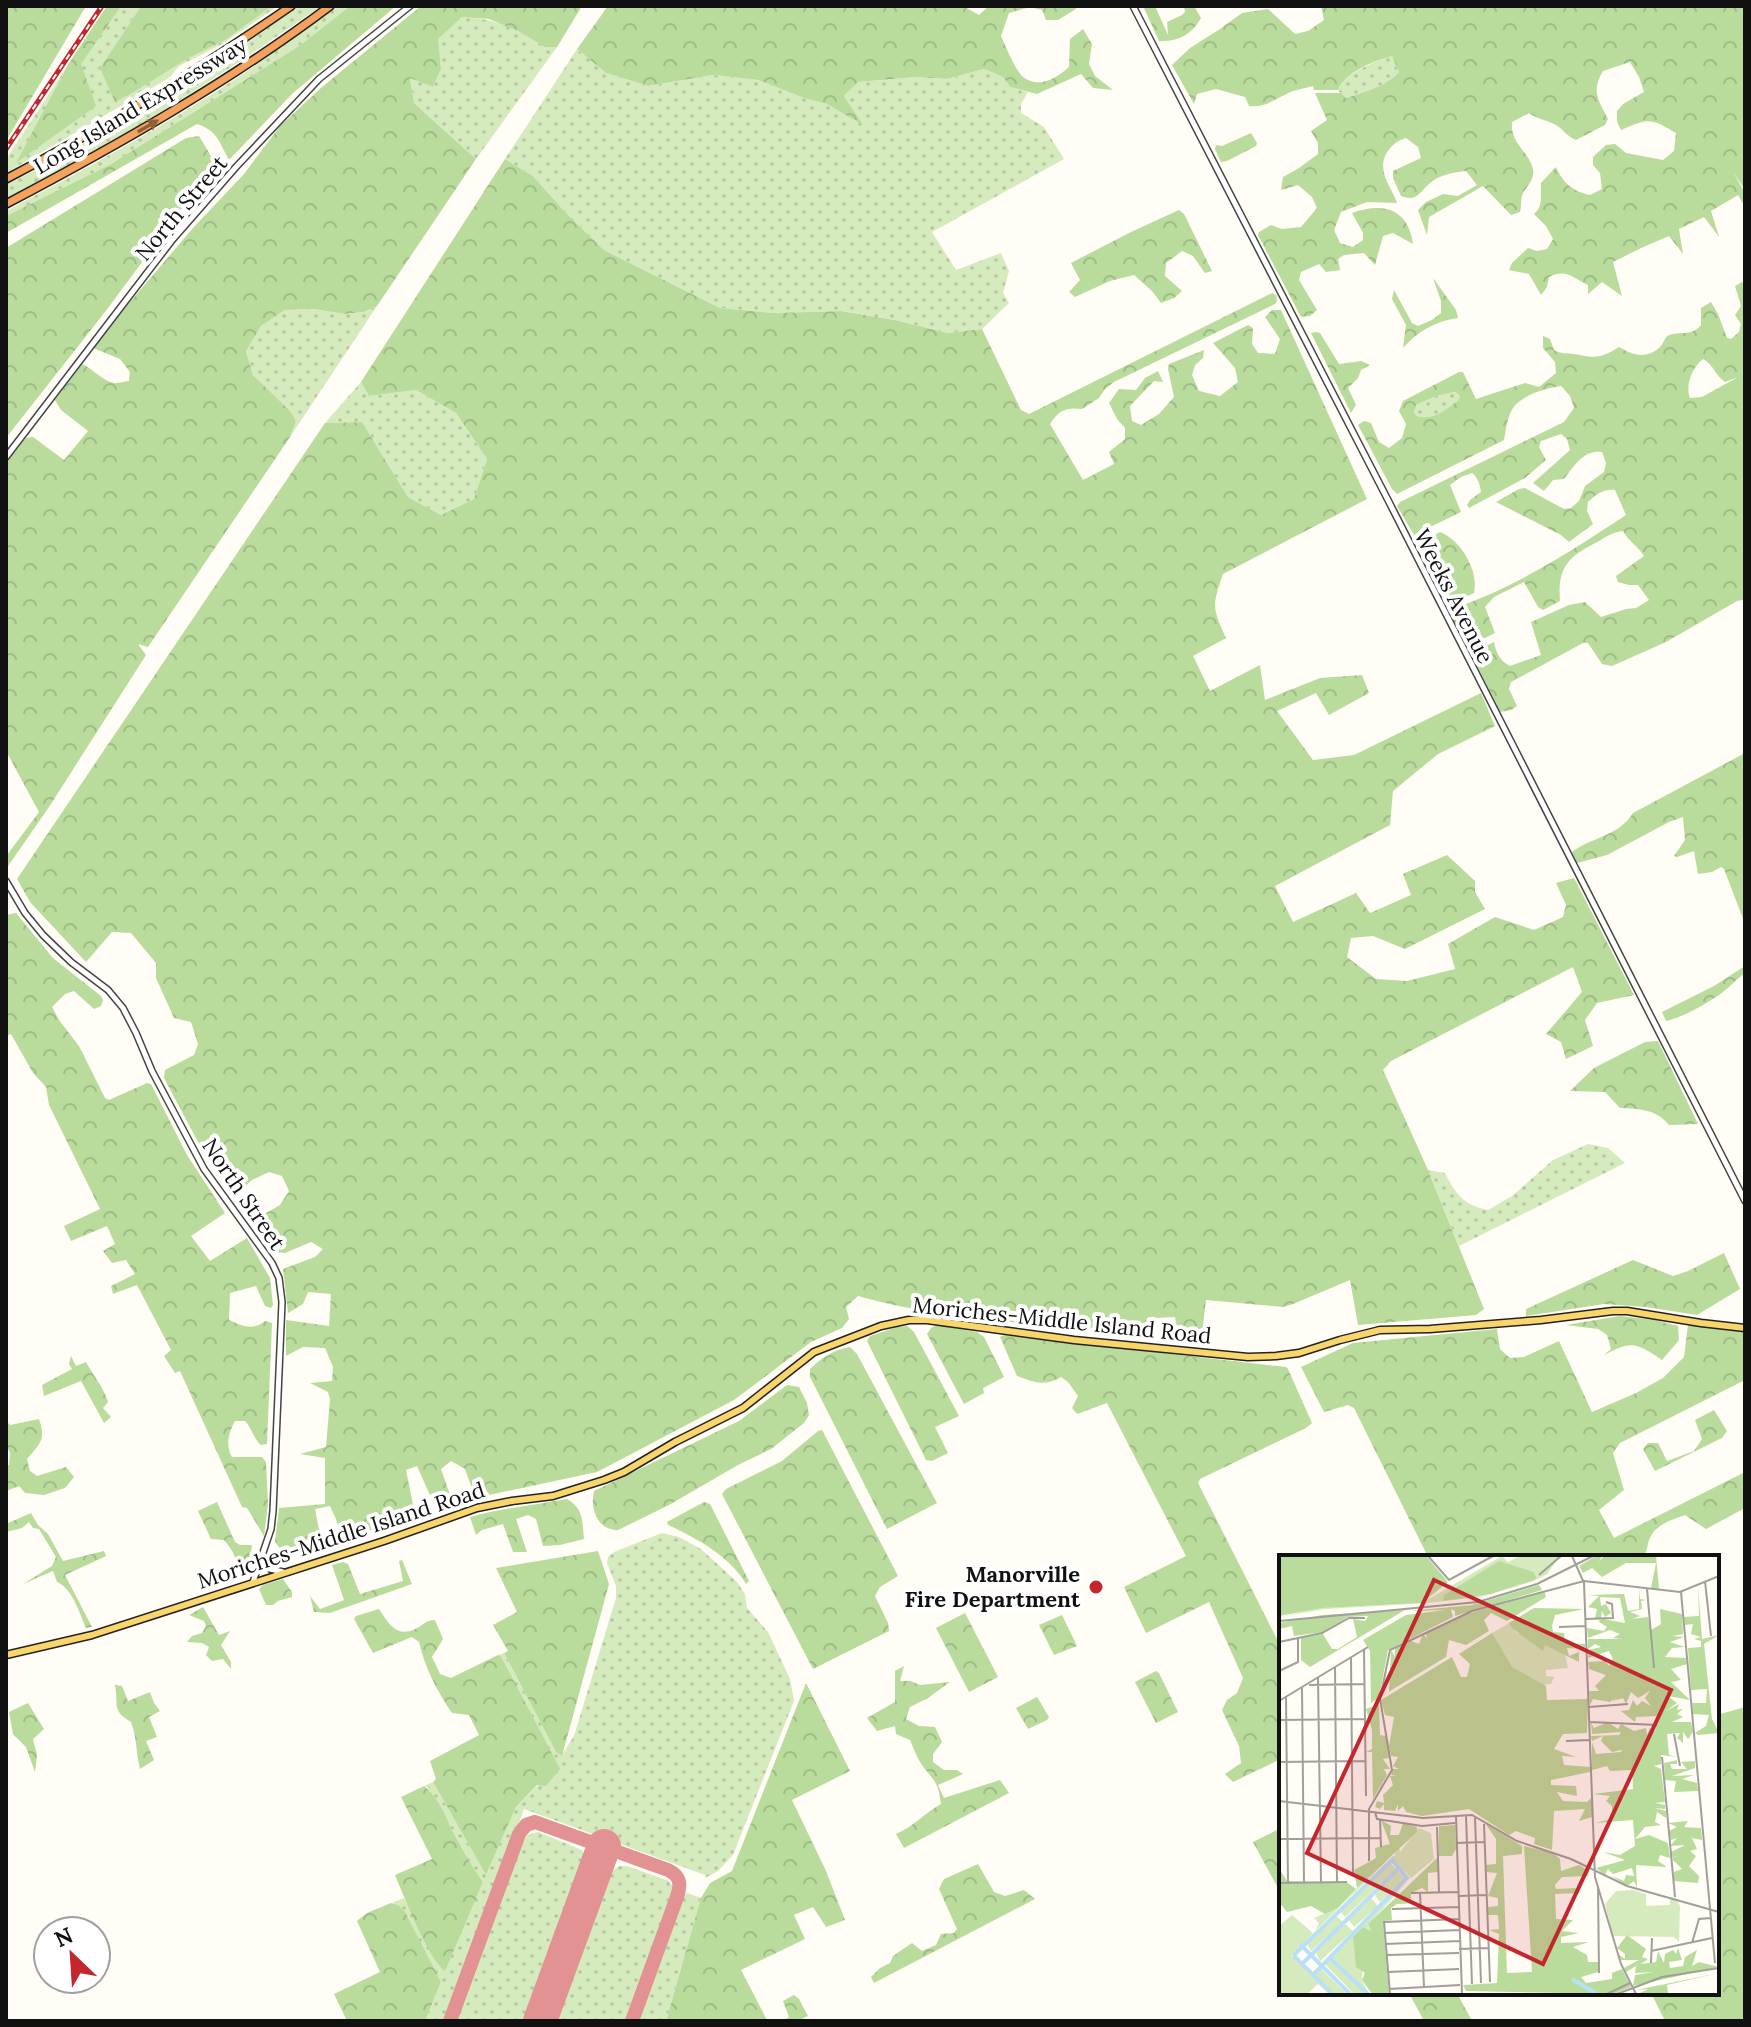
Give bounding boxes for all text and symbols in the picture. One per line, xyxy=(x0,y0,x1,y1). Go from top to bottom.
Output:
street label: Long Island Expressway xyxy=(28,30,252,180)
one-way arrow xyxy=(137,119,159,133)
street label: North Street xyxy=(129,149,233,266)
street label: Weeks Avenue xyxy=(1408,524,1500,668)
street label: North Street xyxy=(196,1133,292,1256)
street label: Moriches-Middle Island Road xyxy=(911,1290,1213,1350)
street label: Moriches-Middle Island Road xyxy=(194,1475,488,1595)
inset map xyxy=(1279,1555,1719,1995)
place label: Manorville Fire Department xyxy=(904,1560,1081,1613)
marker: Manorville Fire Department xyxy=(1087,1578,1105,1596)
north arrow xyxy=(32,1915,112,1995)
text: N xyxy=(50,1921,77,1953)

